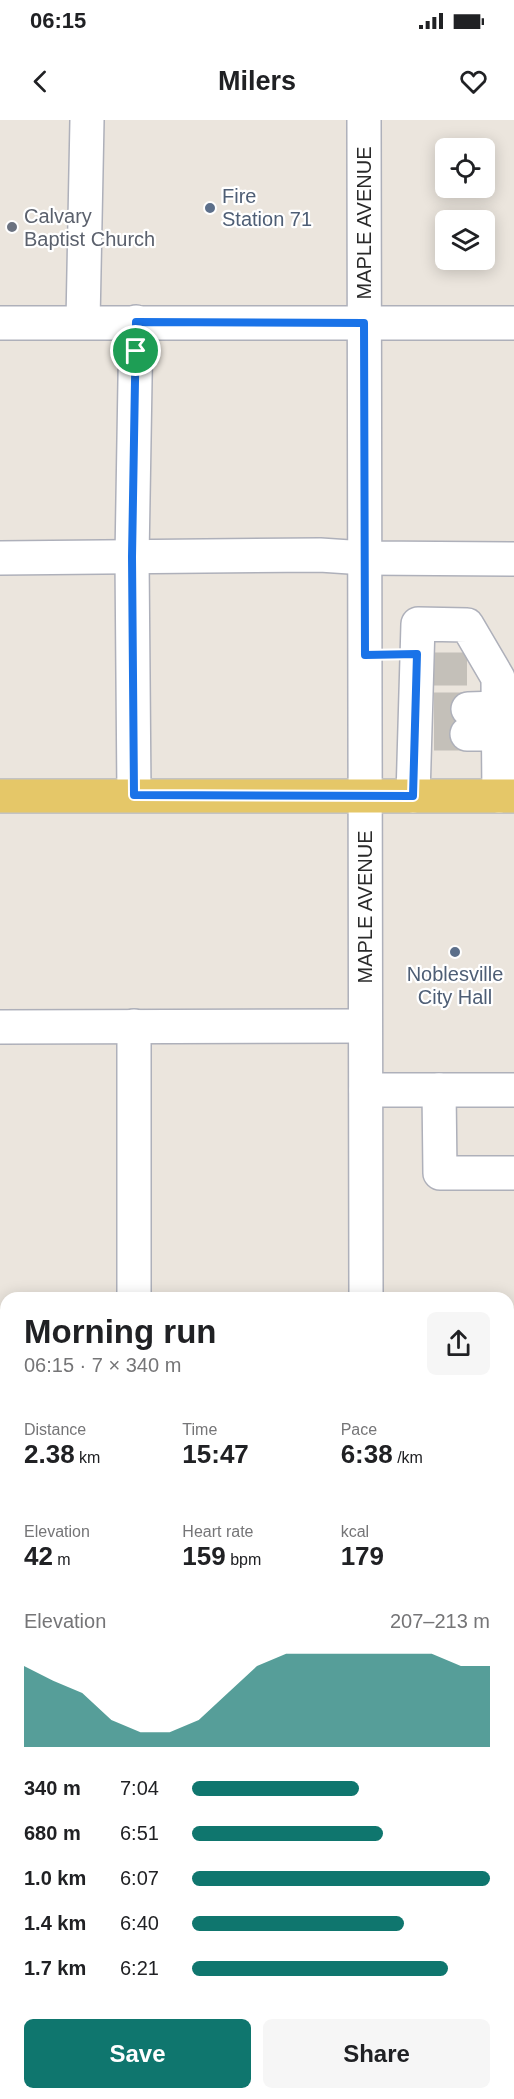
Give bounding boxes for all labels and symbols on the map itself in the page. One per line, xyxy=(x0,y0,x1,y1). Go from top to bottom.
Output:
street label: MAPLE AVENUE xyxy=(353,146,375,300)
place label: Fire Station 71 xyxy=(222,185,312,230)
marker: Fire Station 71 xyxy=(203,201,217,215)
place label: Calvary Baptist Church xyxy=(24,205,155,250)
marker: Calvary Baptist Church xyxy=(5,220,19,234)
pin xyxy=(110,325,161,376)
street label: MAPLE AVENUE xyxy=(354,830,376,984)
marker: Noblesville City Hall xyxy=(448,945,462,959)
place label: Noblesville City Hall xyxy=(407,963,503,1008)

